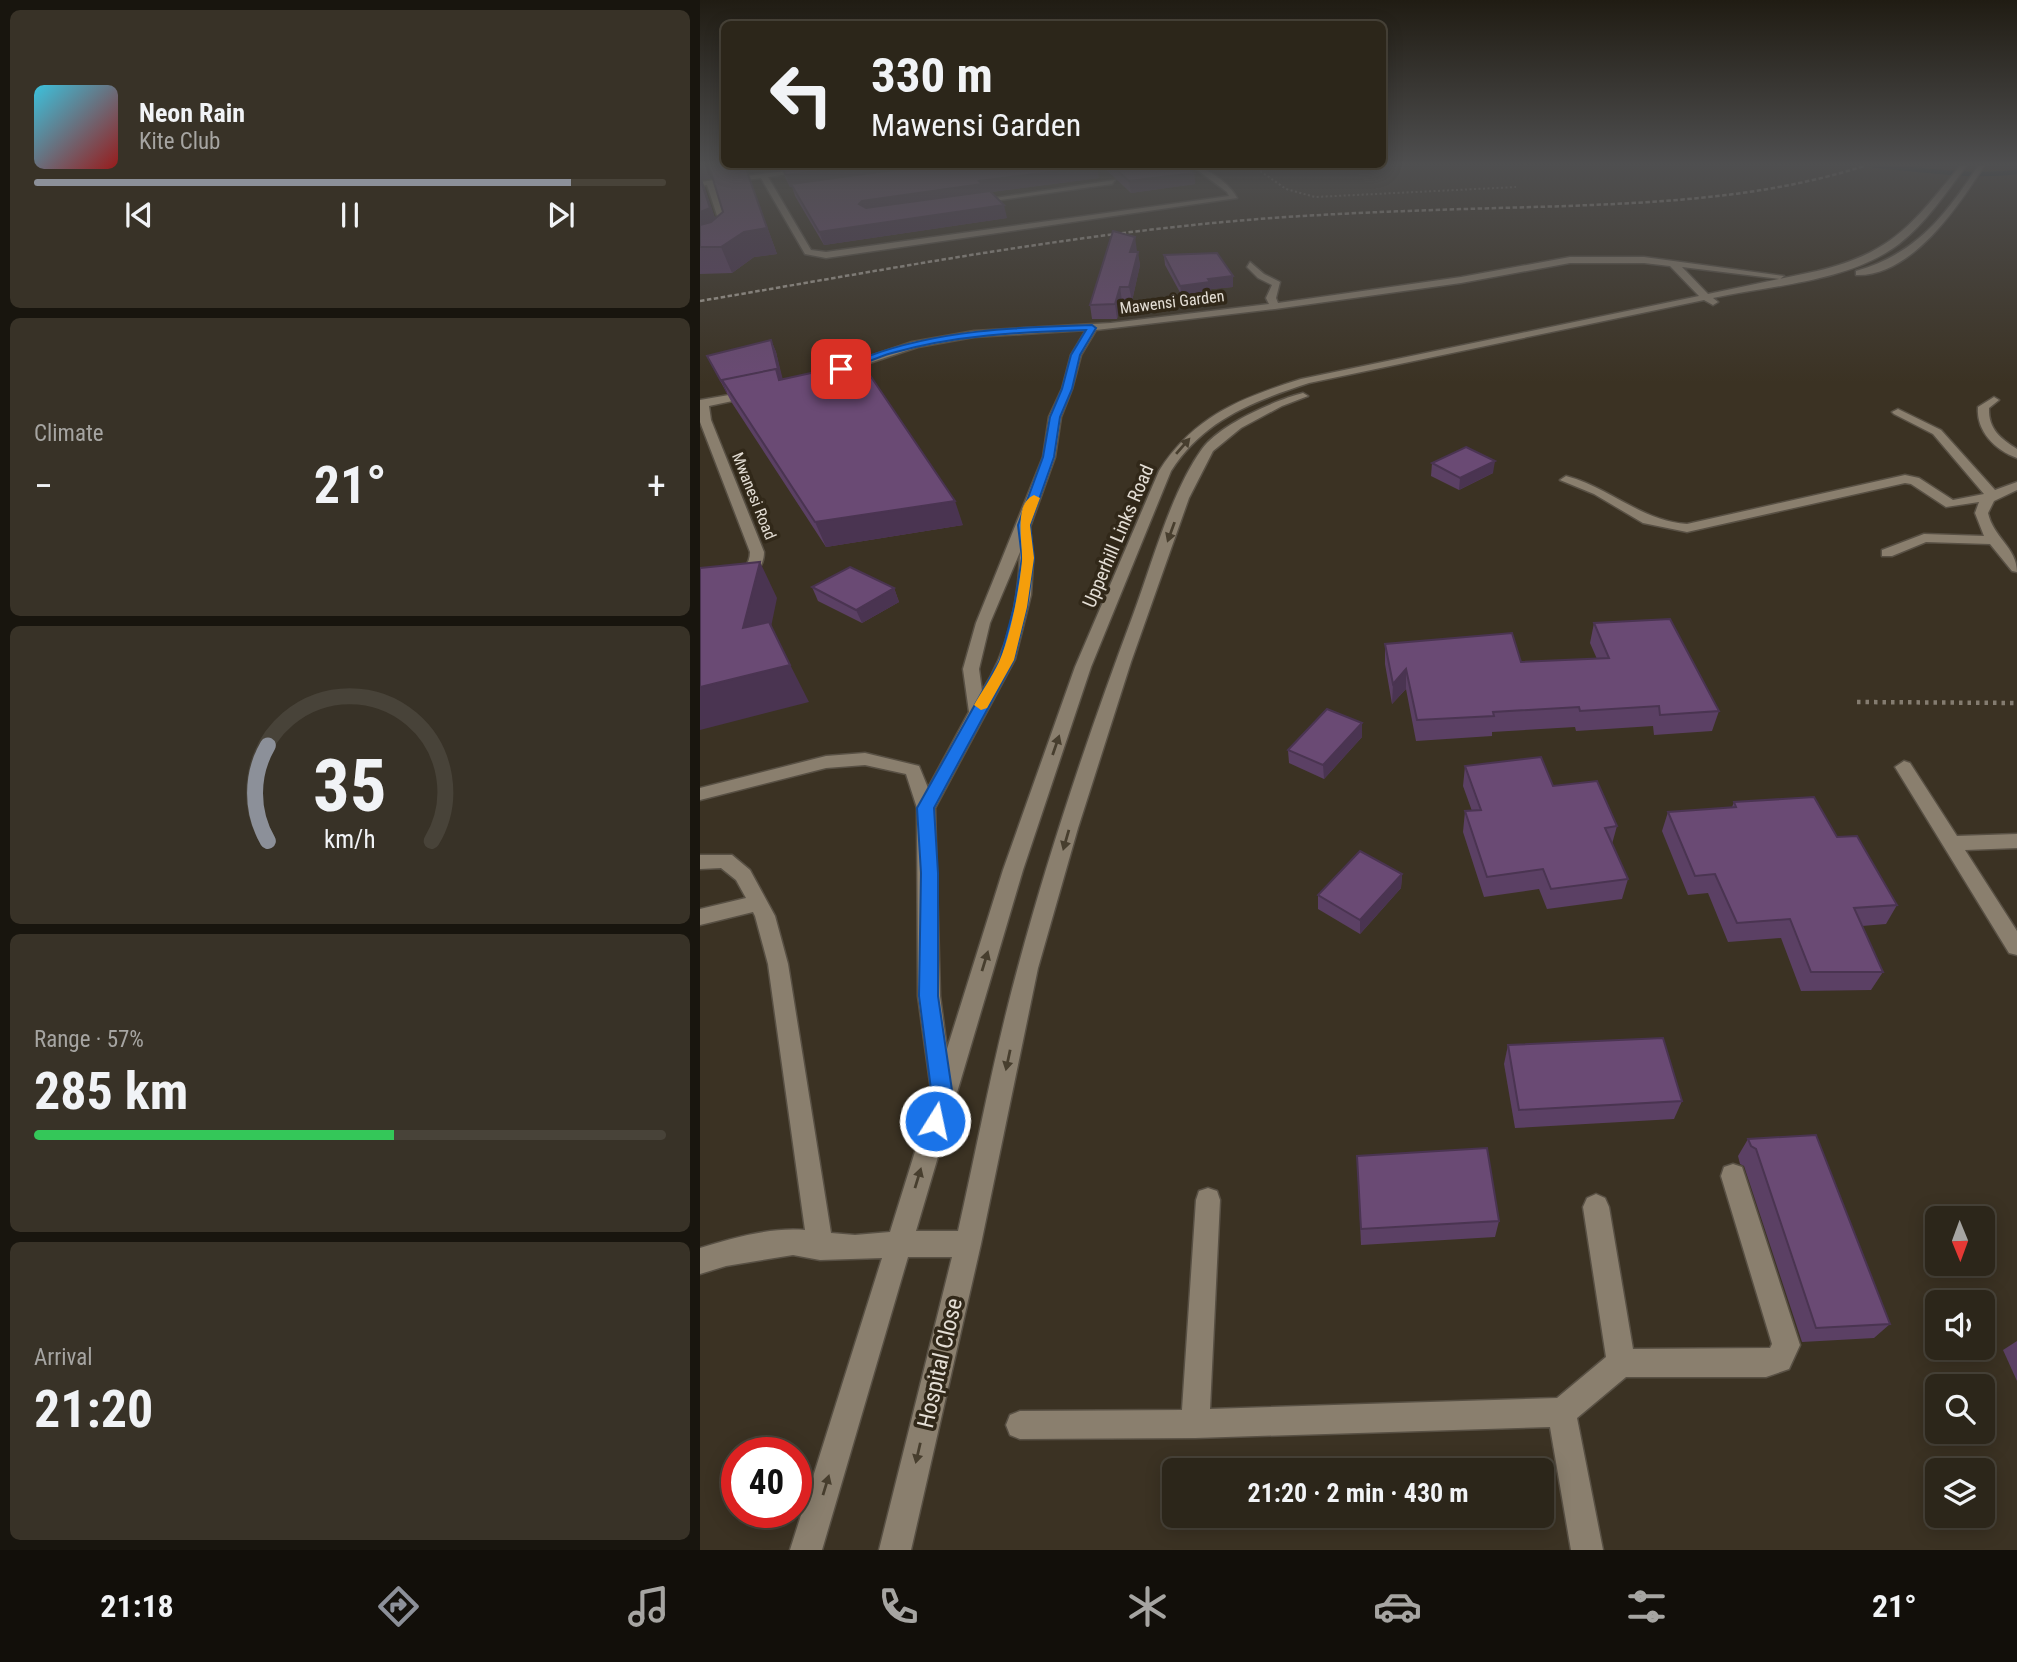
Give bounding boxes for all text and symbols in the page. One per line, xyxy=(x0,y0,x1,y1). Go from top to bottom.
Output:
text: 330 m xyxy=(871,47,993,104)
icon: left xyxy=(756,49,847,140)
text: Neon Rain xyxy=(139,98,245,128)
text: Mawensi Garden xyxy=(871,106,1081,144)
text: Kite Club xyxy=(139,128,220,155)
icon: previous xyxy=(120,196,158,234)
icon: pause xyxy=(331,196,369,234)
icon: next xyxy=(542,196,580,234)
street label: Mawensi Garden xyxy=(1119,286,1225,318)
pin xyxy=(811,339,871,399)
icon: arrive xyxy=(822,350,860,388)
text: Climate xyxy=(34,420,104,447)
one-way arrow xyxy=(1175,438,1190,455)
street label: Mwanesi Road xyxy=(728,450,780,542)
text: 21° xyxy=(314,455,386,516)
street label: Upperhill Links Road xyxy=(1078,461,1158,611)
text: − xyxy=(34,464,53,508)
text: + xyxy=(647,464,666,508)
one-way arrow xyxy=(1165,521,1176,542)
one-way arrow xyxy=(1051,734,1062,755)
text: 35 xyxy=(313,743,387,829)
text: km/h xyxy=(324,825,376,854)
one-way arrow xyxy=(1060,830,1070,851)
one-way arrow xyxy=(980,950,990,971)
text: Range · 57% xyxy=(34,1026,144,1053)
one-way arrow xyxy=(1003,1049,1014,1071)
text: 285 km xyxy=(34,1061,188,1122)
position arrow xyxy=(898,1084,972,1158)
one-way arrow xyxy=(913,1168,923,1189)
north arrow xyxy=(1925,1206,1995,1276)
map controls xyxy=(1925,1206,1995,1528)
button: sound xyxy=(1925,1290,1995,1360)
street label: Hospital Close xyxy=(912,1295,968,1431)
text: Arrival xyxy=(34,1344,93,1371)
button: search xyxy=(1925,1374,1995,1444)
text: 21:20 xyxy=(34,1379,153,1440)
speed limit sign: 40 xyxy=(721,1437,812,1528)
one-way arrow xyxy=(912,1442,923,1464)
button: layers xyxy=(1925,1458,1995,1528)
one-way arrow xyxy=(821,1474,831,1495)
text: 21:20 · 2 min · 430 m xyxy=(1248,1478,1468,1508)
icon: directions xyxy=(374,1582,423,1631)
icon: music xyxy=(624,1582,673,1631)
icon: phone xyxy=(874,1582,923,1631)
icon: climate xyxy=(1123,1582,1172,1631)
icon: car xyxy=(1373,1582,1422,1631)
icon: filters xyxy=(1622,1582,1671,1631)
text: 21:18 xyxy=(100,1587,174,1625)
text: 21° xyxy=(1872,1587,1917,1625)

